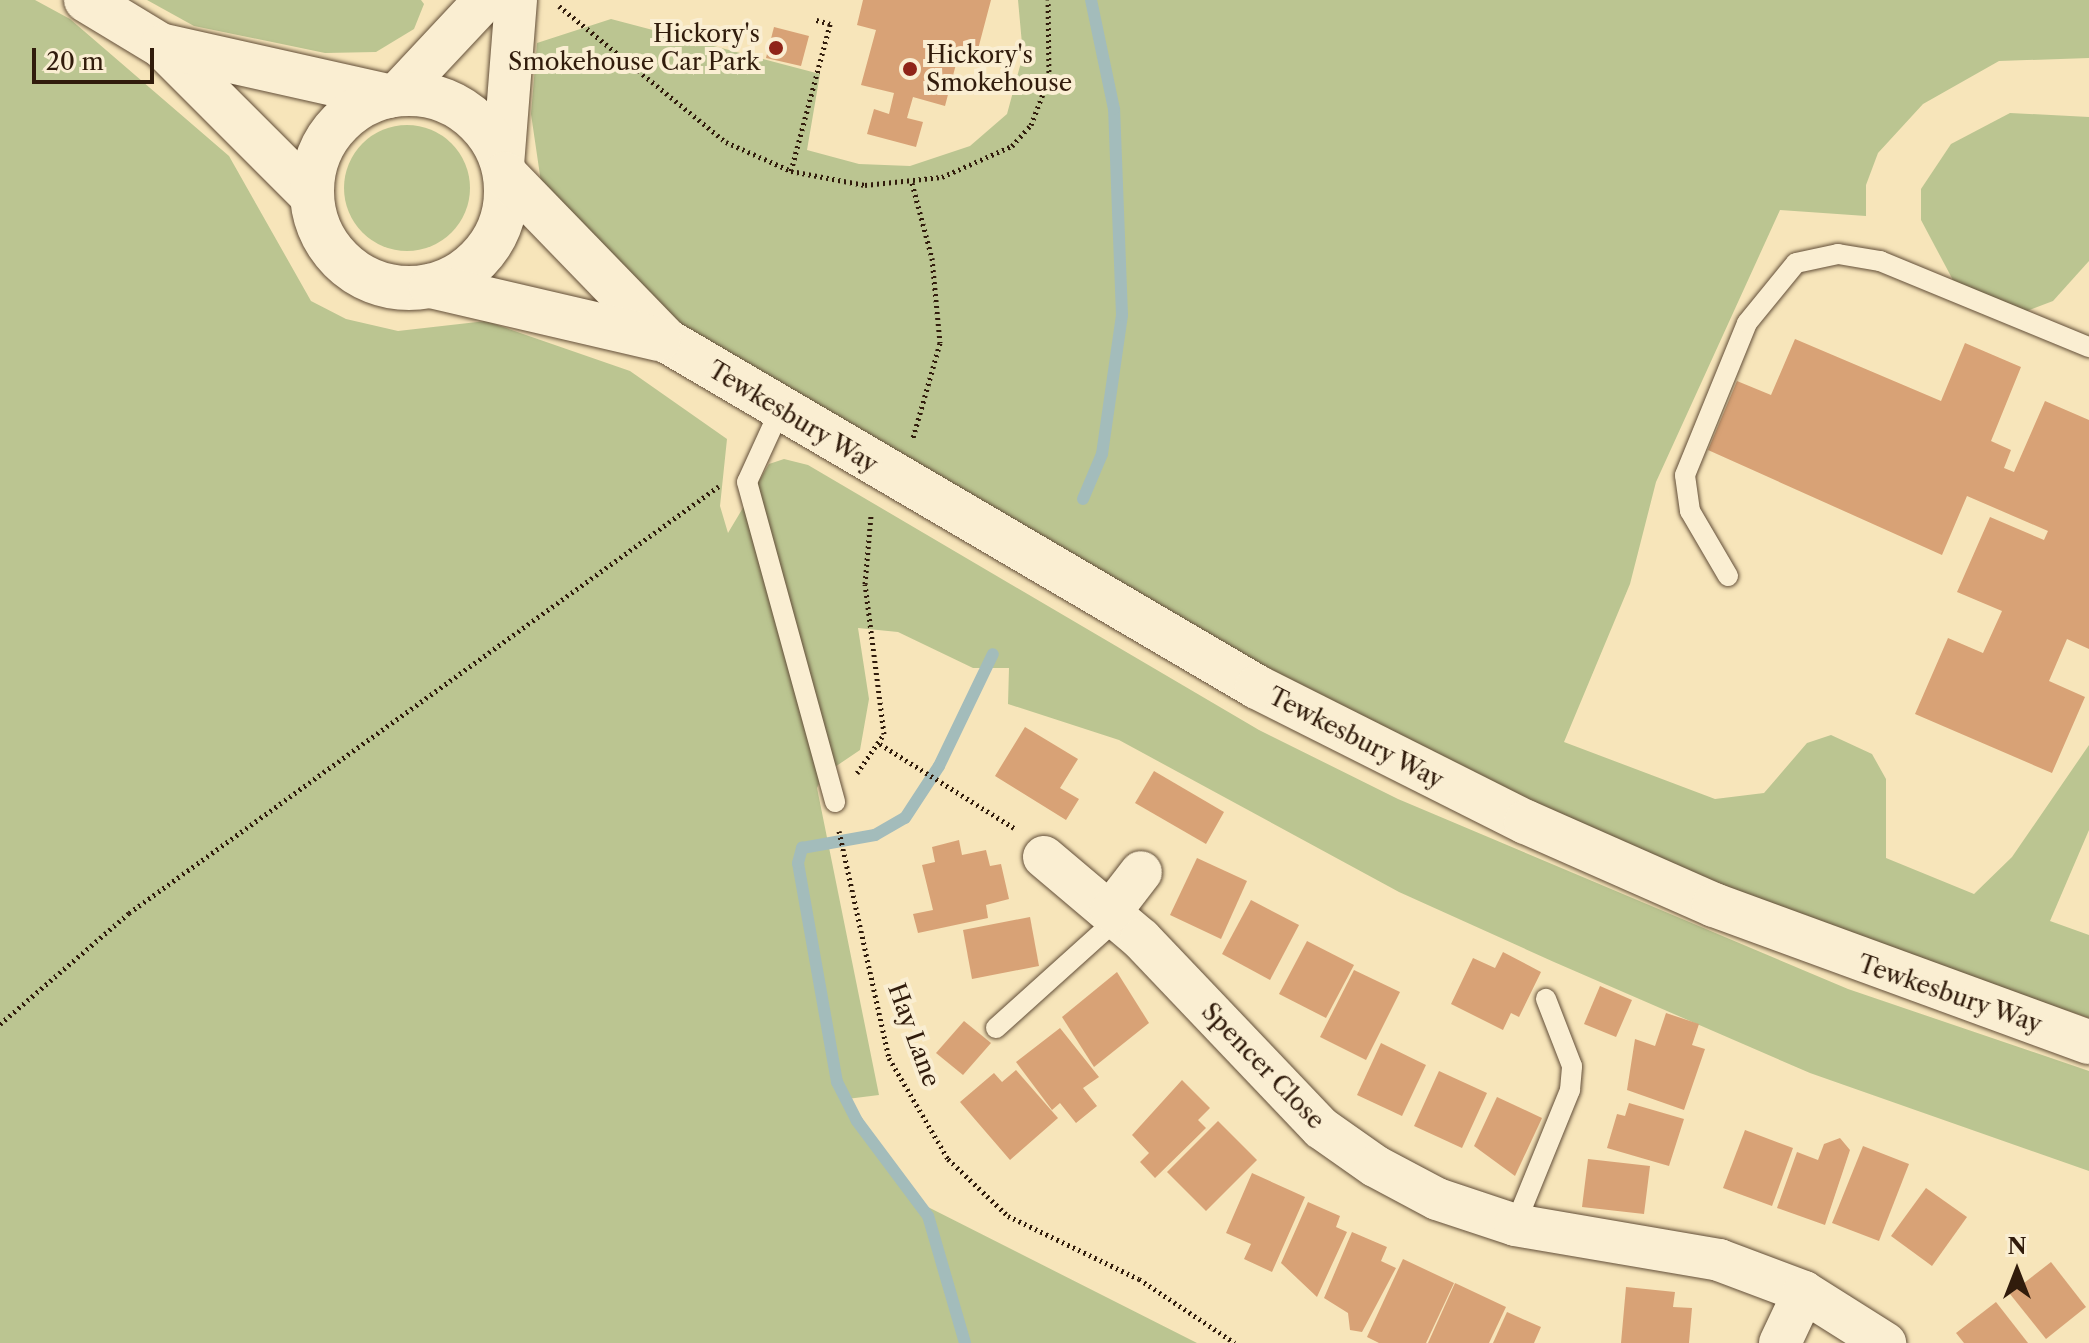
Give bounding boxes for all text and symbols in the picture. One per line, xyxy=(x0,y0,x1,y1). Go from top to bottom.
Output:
place label: Hickory's Smokehouse Car Park xyxy=(508,20,760,76)
scale bar xyxy=(36,32,158,82)
marker: Hickory's Smokehouse Car Park xyxy=(767,39,785,57)
place label: Hickory's Smokehouse xyxy=(926,41,1072,97)
text: 20 m xyxy=(46,47,104,76)
marker: Hickory's Smokehouse xyxy=(901,60,919,78)
street label: Tewkesbury Way xyxy=(702,355,884,479)
street label: Tewkesbury Way xyxy=(1263,681,1449,795)
street label: Tewkesbury Way xyxy=(1854,949,2046,1039)
street label: Hay Lane xyxy=(882,979,946,1091)
street label: Spencer Close xyxy=(1196,997,1330,1135)
north arrow xyxy=(1977,1231,2057,1311)
text: N xyxy=(2007,1233,2027,1260)

